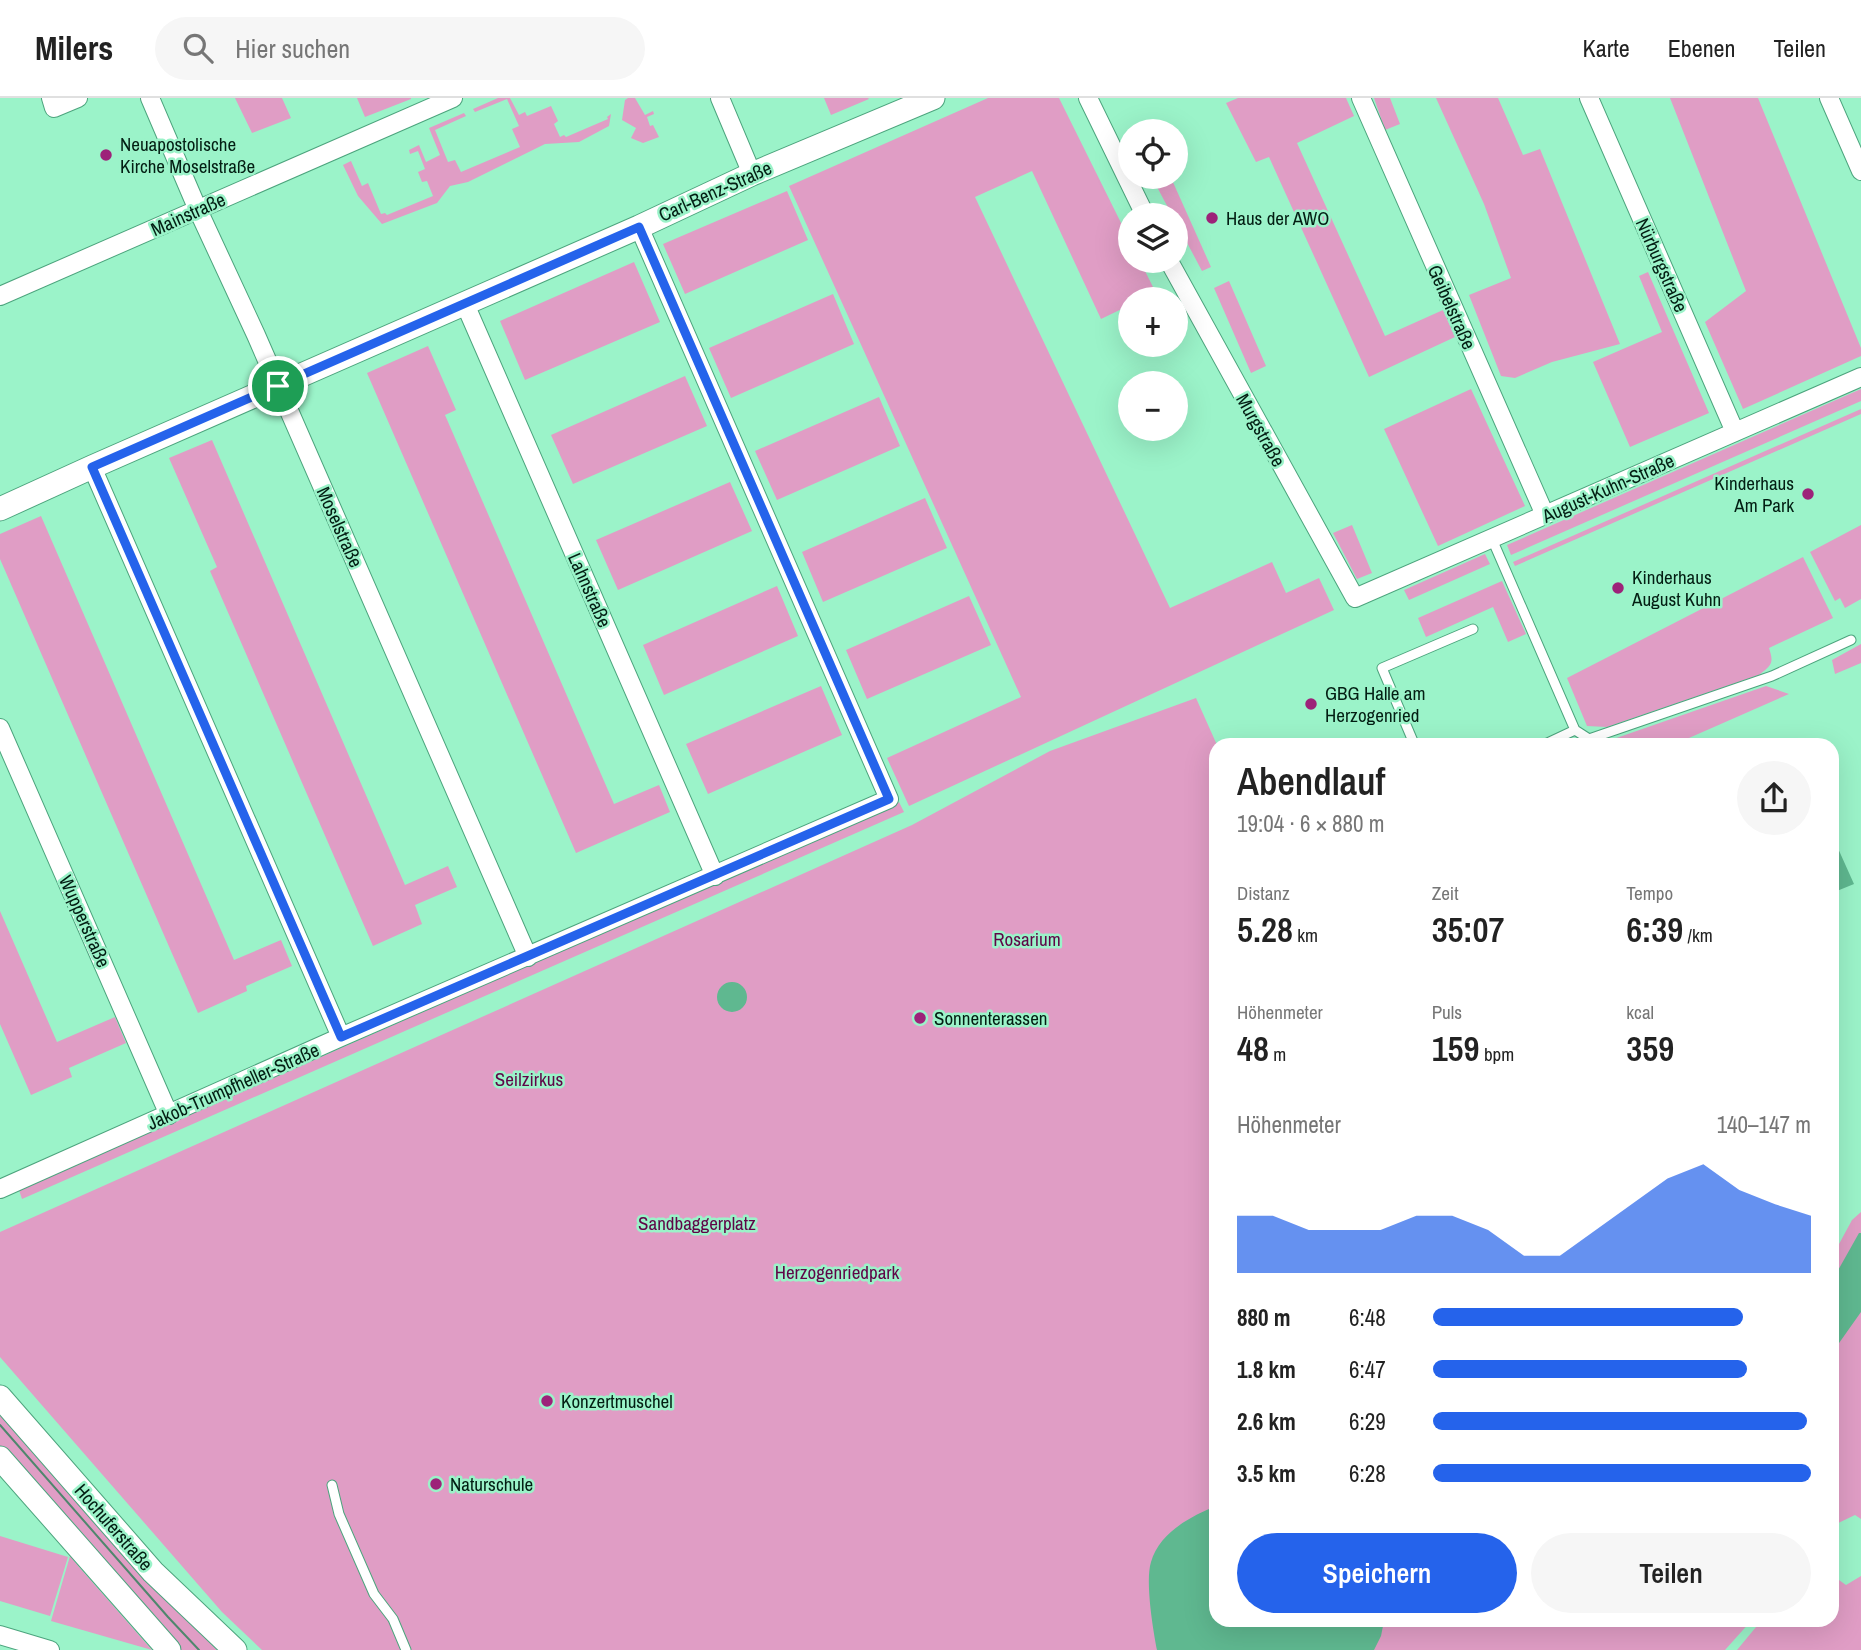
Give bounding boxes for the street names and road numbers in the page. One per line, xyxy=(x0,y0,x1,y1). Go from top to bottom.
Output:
street label: Carl-Benz-Straße xyxy=(654,154,776,228)
street label: Mainstraße xyxy=(147,186,229,242)
street label: Nürburgstraße xyxy=(1630,214,1694,316)
street label: Geibelstraße xyxy=(1422,261,1482,353)
street label: Murgstraße xyxy=(1230,389,1292,471)
street label: August-Kuhn-Straße xyxy=(1537,447,1678,529)
street label: Moselstraße xyxy=(311,483,369,571)
street label: Lahnstraße xyxy=(562,549,618,631)
street label: Wupperstraße xyxy=(53,871,117,971)
street label: Jakob-Trumpfheller-Straße xyxy=(143,1036,323,1136)
street label: Hochuferstraße xyxy=(69,1478,159,1576)

